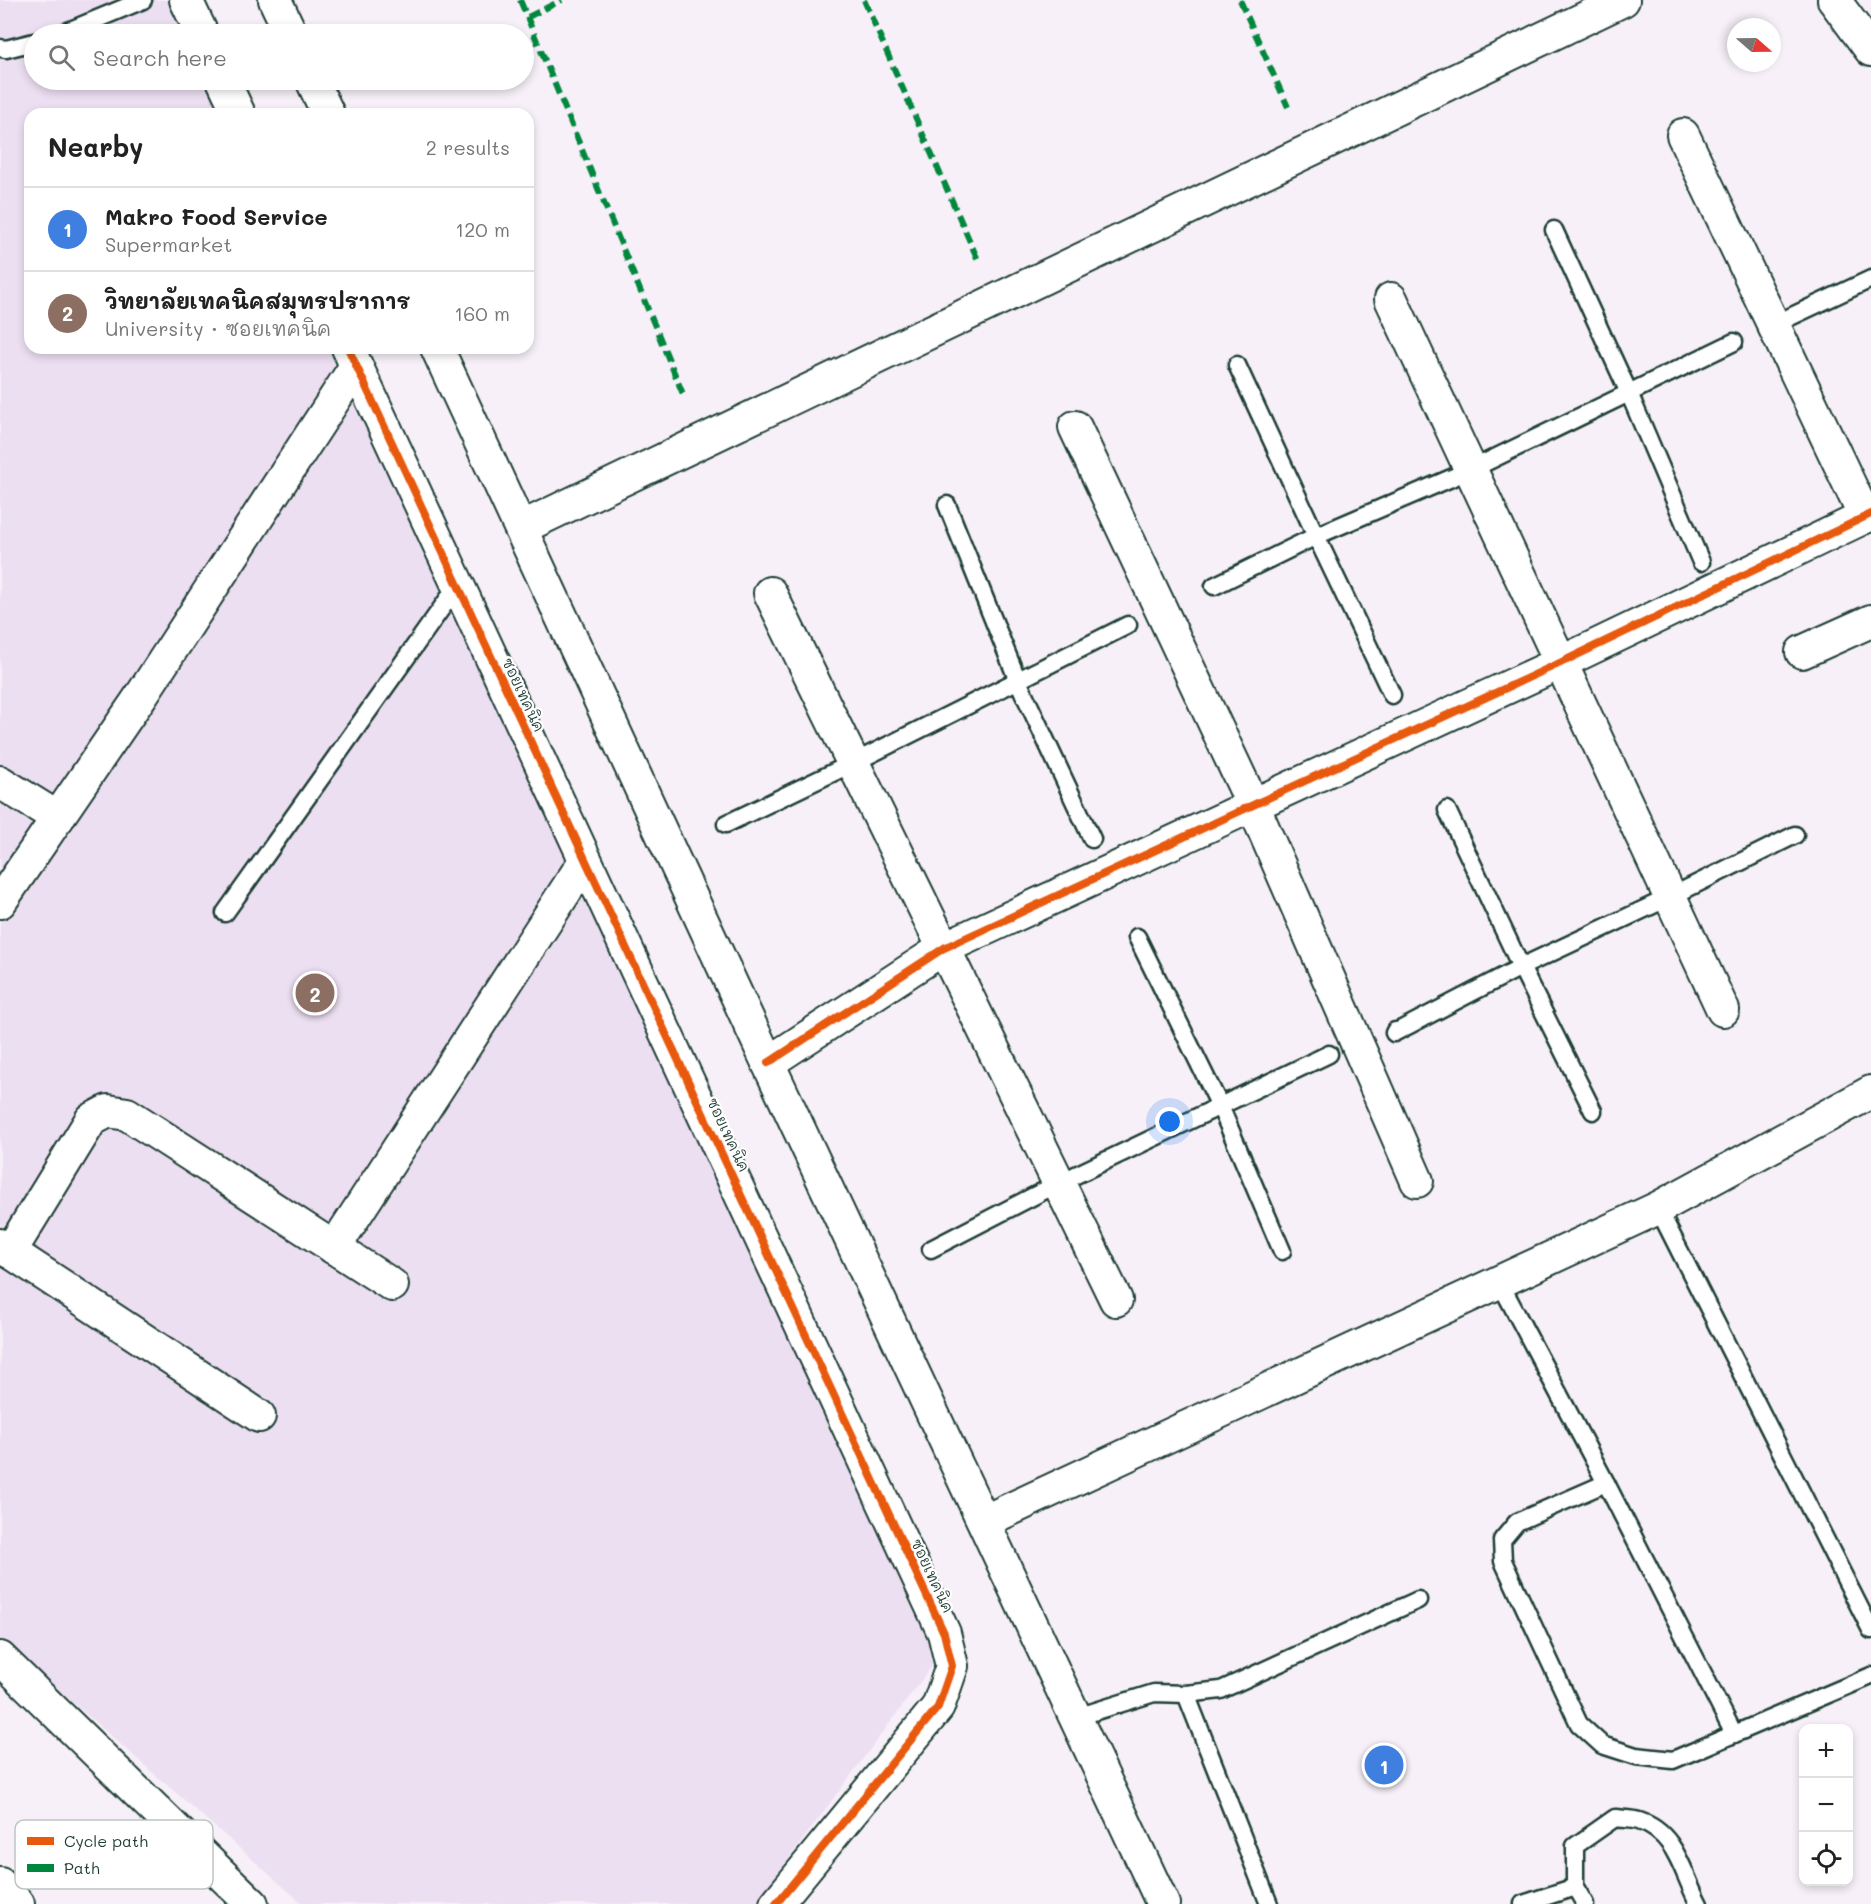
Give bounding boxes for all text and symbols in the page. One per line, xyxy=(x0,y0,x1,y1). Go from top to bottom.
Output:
north arrow xyxy=(1727,18,1781,72)
search box xyxy=(24,24,534,90)
icon: search xyxy=(45,41,78,74)
text: Search here xyxy=(93,43,227,72)
text: Nearby xyxy=(48,130,143,164)
text: 2 results xyxy=(426,134,510,160)
text: Makro Food Service xyxy=(105,202,328,231)
text: 1 xyxy=(63,216,72,242)
text: 120 m xyxy=(455,216,510,242)
text: Supermarket xyxy=(105,231,232,257)
text: วิทยาลัยเทคนิคสมุทรปราการ xyxy=(105,286,411,315)
text: 2 xyxy=(62,300,73,326)
text: 160 m xyxy=(454,300,510,326)
text: University · ซอยเทคนิค xyxy=(105,315,332,341)
street label: ซอยเทคนิค xyxy=(498,654,550,735)
pin: 2 xyxy=(296,970,334,1016)
street label: ซอยเทคนิค xyxy=(703,1094,755,1175)
your location xyxy=(1155,1107,1184,1136)
street label: ซอยเทคนิค xyxy=(907,1535,959,1616)
map controls xyxy=(1799,1724,1853,1886)
button: + xyxy=(1799,1724,1853,1778)
pin: 1 xyxy=(1364,1742,1404,1788)
button: − xyxy=(1799,1778,1853,1832)
legend xyxy=(15,1820,213,1889)
text: Cycle path xyxy=(64,1830,148,1851)
button: locate xyxy=(1799,1832,1853,1886)
text: Path xyxy=(64,1857,100,1878)

